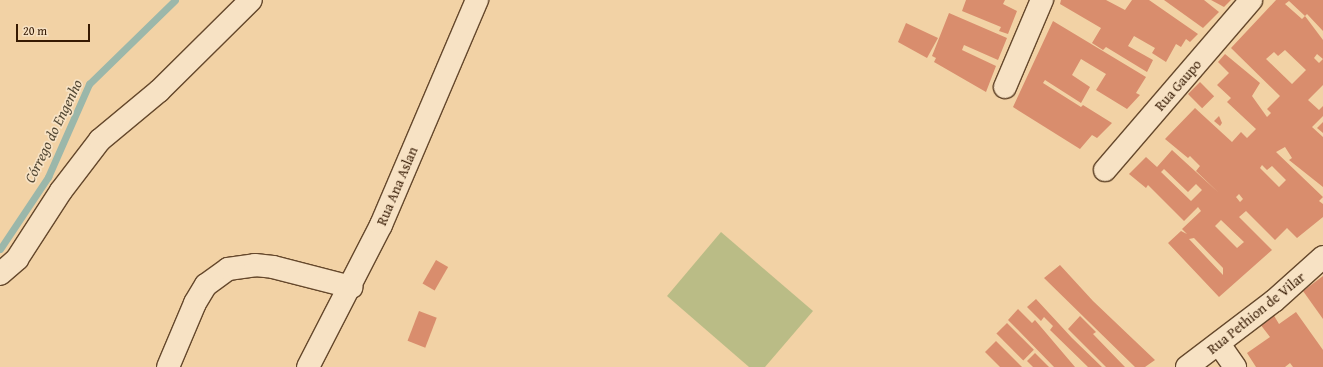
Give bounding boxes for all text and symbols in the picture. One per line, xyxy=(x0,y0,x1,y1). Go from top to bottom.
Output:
scale bar xyxy=(18,16,92,42)
text: 20 m xyxy=(23,22,47,39)
street label: Rua Gaupo xyxy=(1151,56,1205,114)
water label: Córrego do Engenho xyxy=(20,76,86,186)
street label: Rua Ana Aslan xyxy=(373,144,421,228)
street label: Rua Pethion de Vilar xyxy=(1204,268,1308,358)

